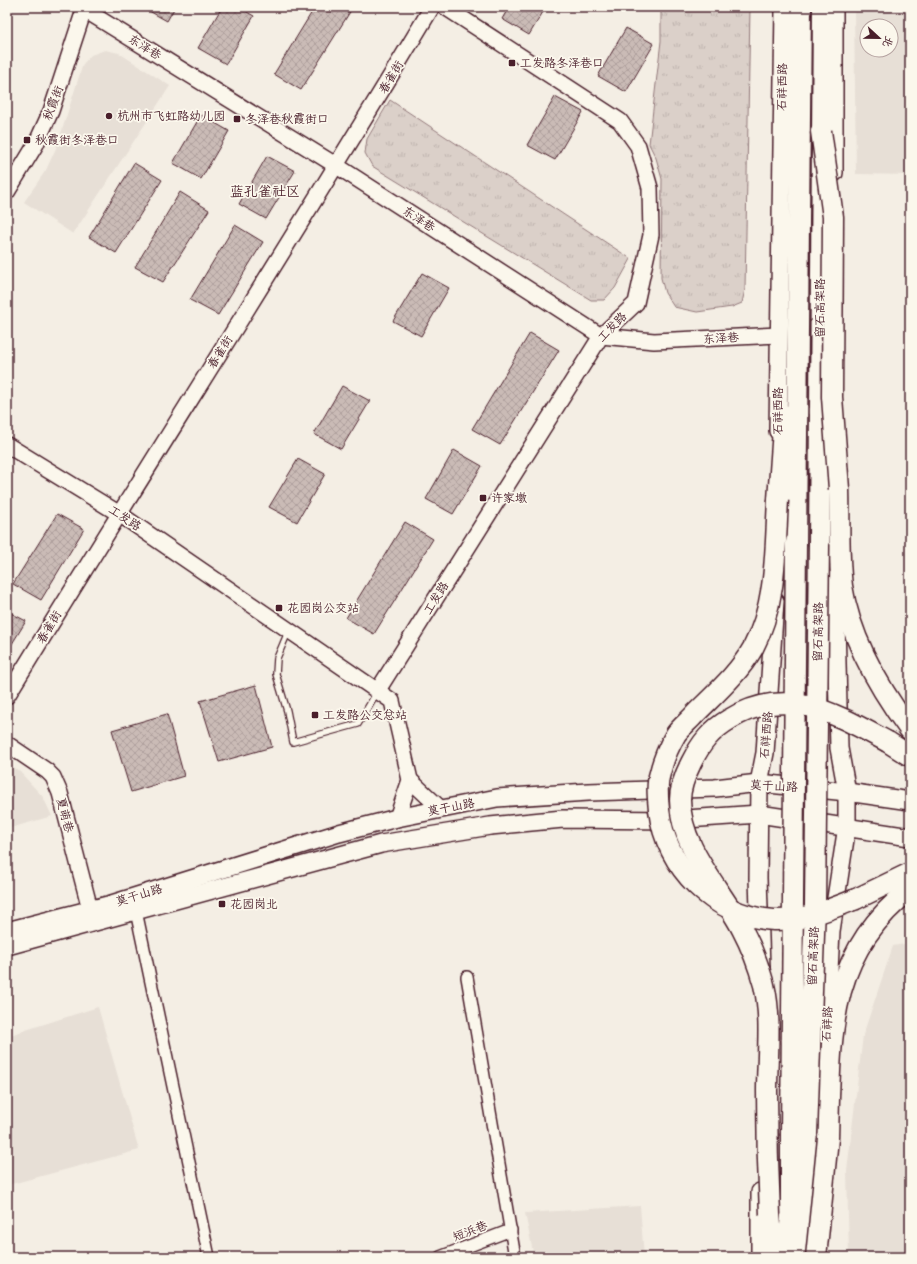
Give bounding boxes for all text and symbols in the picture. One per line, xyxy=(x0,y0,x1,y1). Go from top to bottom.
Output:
north arrow xyxy=(859,18,899,58)
street label: 东泽巷 xyxy=(125,32,164,63)
text: 北 xyxy=(880,34,896,49)
place label: 工发路冬泽巷口 xyxy=(520,56,604,71)
street label: 春雀街 xyxy=(376,58,407,97)
marker: 工发路冬泽巷口 xyxy=(507,58,517,68)
street label: 石祥西路 xyxy=(775,63,790,111)
street label: 秋霞街 xyxy=(40,84,67,123)
place label: 杭州市飞虹路幼儿园 xyxy=(117,109,225,124)
marker: 杭州市飞虹路幼儿园 xyxy=(104,111,114,121)
place label: 冬泽巷秋霞街口 xyxy=(245,112,329,127)
marker: 冬泽巷秋霞街口 xyxy=(232,114,242,124)
place label: 秋霞街冬泽巷口 xyxy=(35,133,119,148)
marker: 秋霞街冬泽巷口 xyxy=(22,135,32,145)
district label: 蓝孔雀社区 xyxy=(230,183,300,200)
street label: 东泽巷 xyxy=(400,203,438,236)
street label: 留石高架路 xyxy=(813,278,828,338)
street label: 工发路 xyxy=(594,309,630,346)
street label: 东泽巷 xyxy=(703,330,739,347)
street label: 春雀街 xyxy=(205,333,236,372)
street label: 石祥西路 xyxy=(771,387,786,435)
place label: 许家墩 xyxy=(491,491,527,506)
marker: 许家墩 xyxy=(478,493,488,503)
street label: 工发路 xyxy=(106,502,144,535)
street label: 工发路 xyxy=(421,579,452,618)
place label: 花园岗公交站 xyxy=(287,601,359,616)
street label: 留石高架路 xyxy=(810,602,827,662)
marker: 花园岗公交站 xyxy=(274,603,284,613)
street label: 春雀街 xyxy=(34,608,65,647)
place label: 工发路公交总站 xyxy=(323,708,407,723)
marker: 工发路公交总站 xyxy=(310,710,320,720)
street label: 石祥西路 xyxy=(757,710,776,760)
street label: 莫干山路 xyxy=(750,778,798,795)
street label: 夏萌巷 xyxy=(53,796,76,834)
street label: 莫干山路 xyxy=(426,796,476,819)
street label: 莫干山路 xyxy=(114,881,164,910)
place label: 花园岗北 xyxy=(230,897,278,912)
marker: 花园岗北 xyxy=(217,899,227,909)
street label: 留石高架路 xyxy=(805,926,822,986)
street label: 石祥路 xyxy=(819,1006,836,1042)
street label: 短浜巷 xyxy=(451,1218,490,1245)

